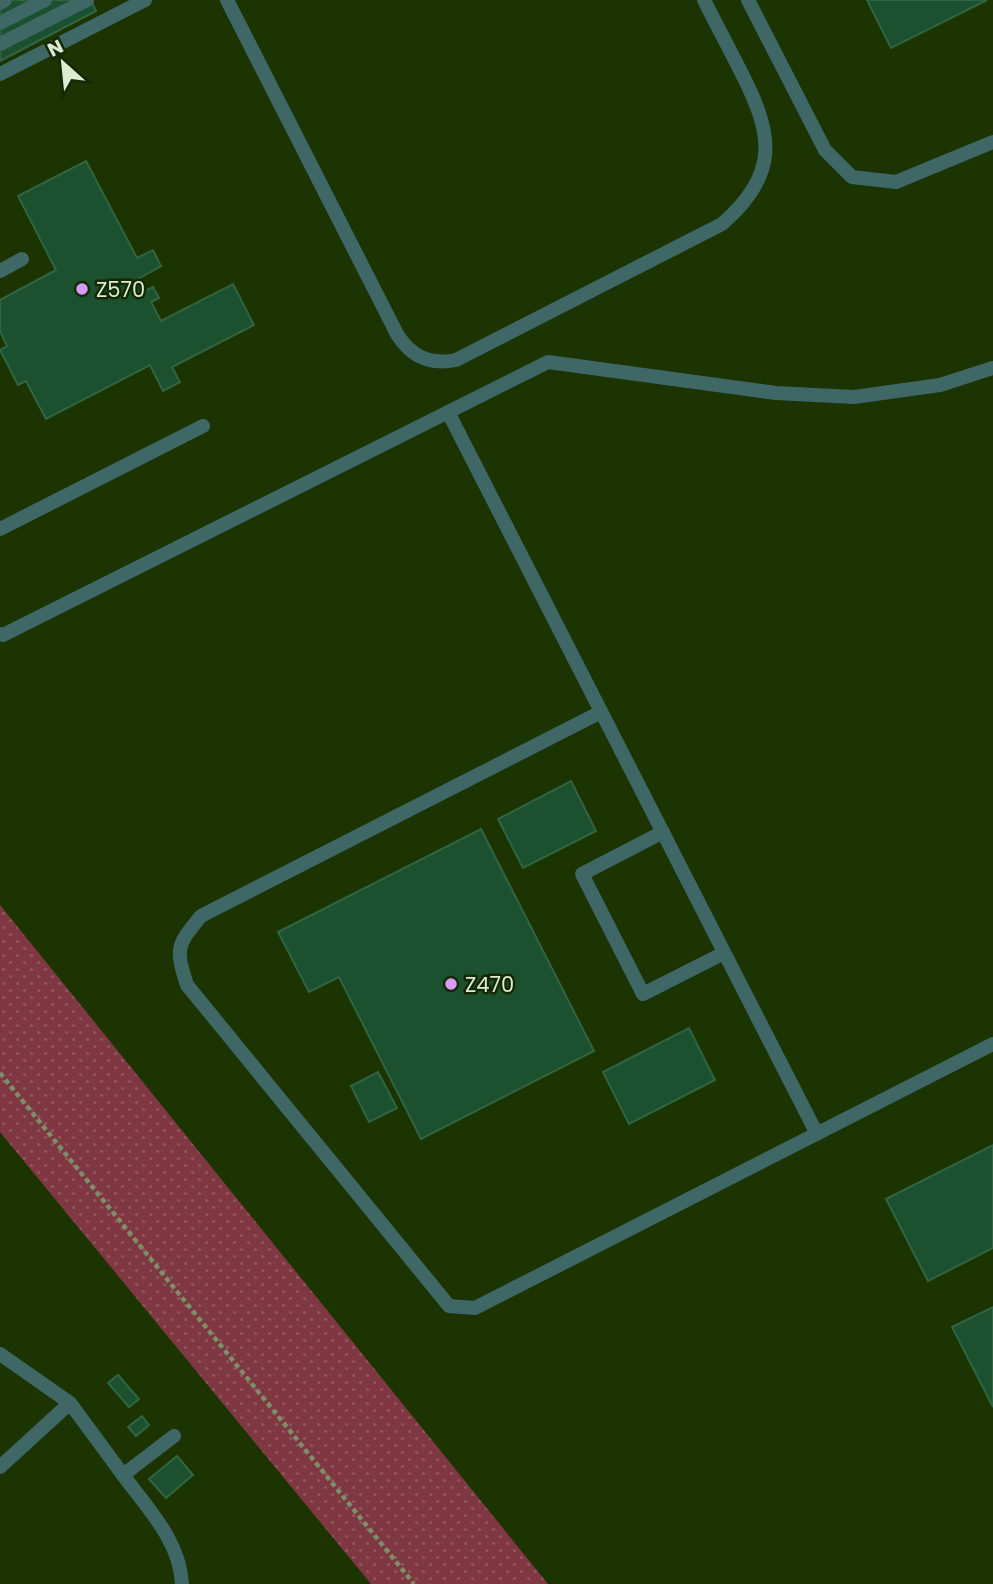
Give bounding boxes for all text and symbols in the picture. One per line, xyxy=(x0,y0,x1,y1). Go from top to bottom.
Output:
north arrow xyxy=(28,28,98,98)
text: N xyxy=(43,33,68,64)
place label: Z570 xyxy=(96,275,145,304)
marker: Z570 xyxy=(74,281,90,297)
place label: Z470 xyxy=(465,970,514,999)
marker: Z470 xyxy=(443,976,459,992)

